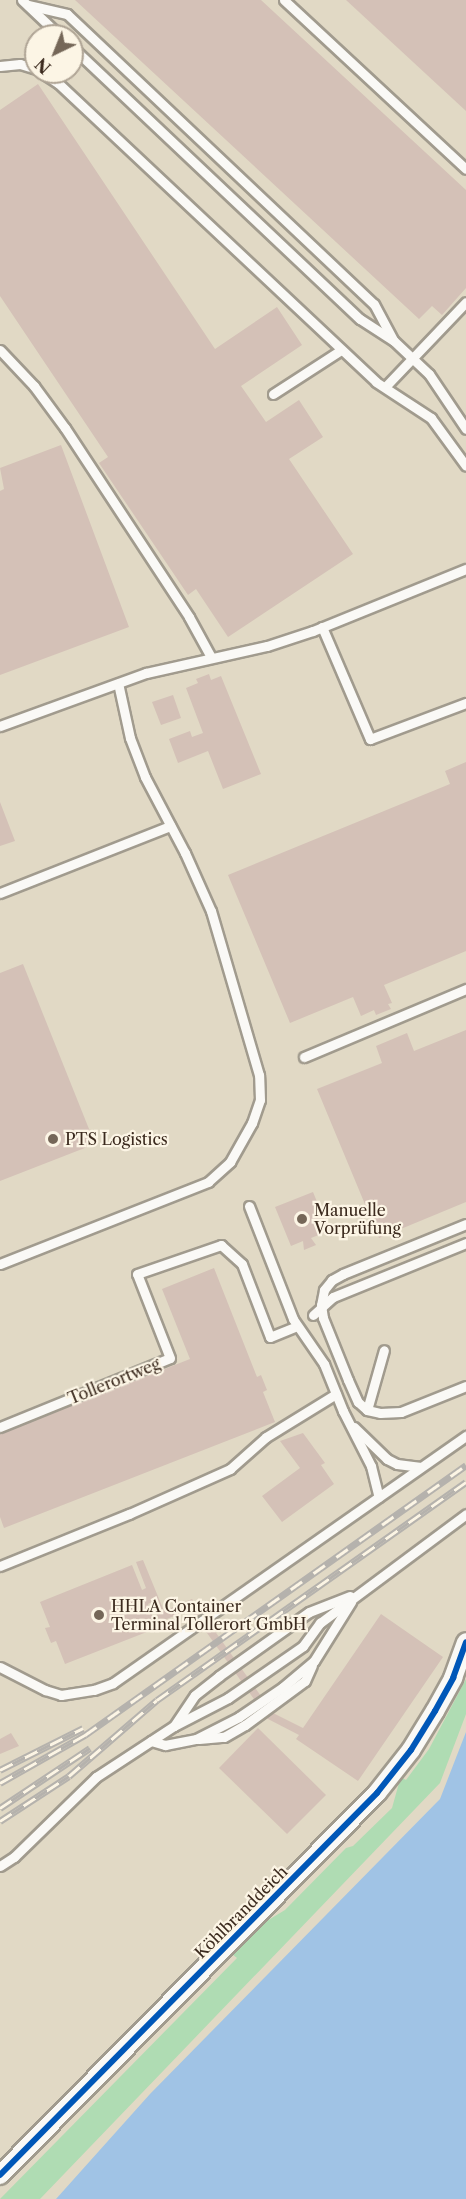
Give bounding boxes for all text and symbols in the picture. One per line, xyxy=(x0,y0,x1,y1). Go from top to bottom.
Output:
north arrow xyxy=(24,24,84,84)
text: N xyxy=(31,54,55,78)
place label: PTS Logistics xyxy=(65,1129,168,1149)
marker: PTS Logistics xyxy=(46,1132,60,1146)
place label: Manuelle Vorprüfung xyxy=(314,1200,401,1238)
marker: Manuelle Vorprüfung xyxy=(295,1212,309,1226)
street label: Tollerortweg xyxy=(65,1354,163,1408)
place label: HHLA Container Terminal Tollerort GmbH xyxy=(111,1596,307,1634)
marker: HHLA Container Terminal Tollerort GmbH xyxy=(92,1608,106,1622)
street label: Köhlbranddeich xyxy=(191,1862,291,1962)

